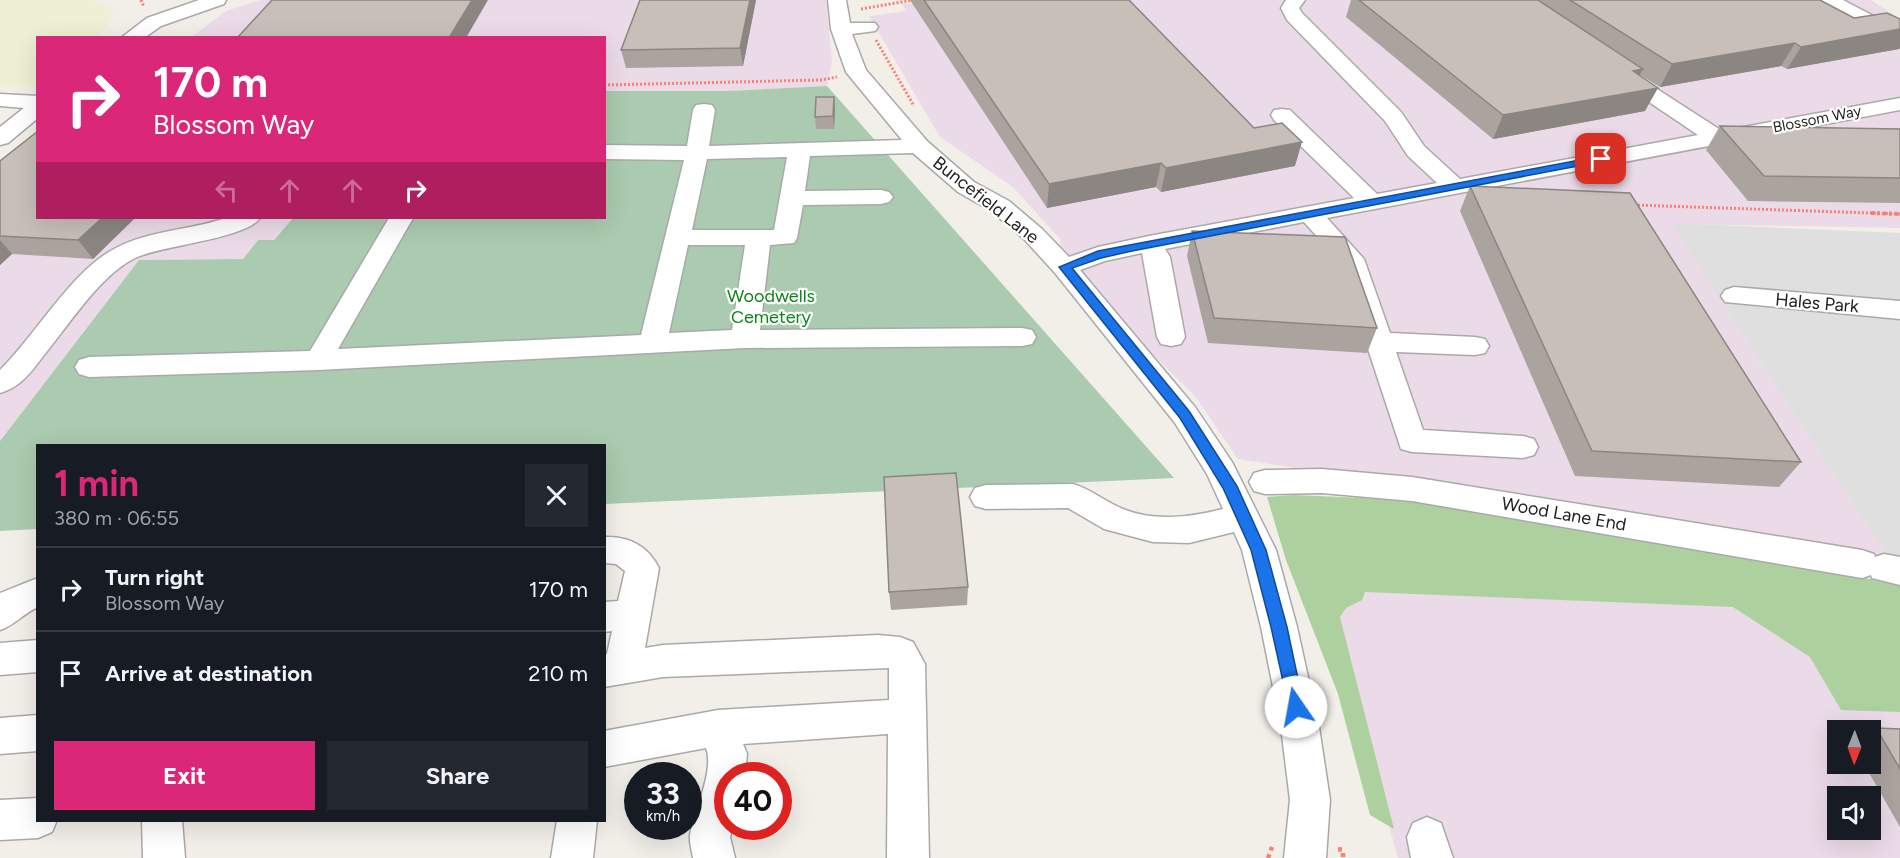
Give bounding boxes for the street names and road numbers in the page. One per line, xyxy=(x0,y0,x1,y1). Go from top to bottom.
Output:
street label: Blossom Way xyxy=(1771,102,1863,136)
street label: Buncefield Lane xyxy=(929,152,1044,248)
street label: Hales Park xyxy=(1774,288,1860,318)
street label: Wood Lane End xyxy=(1500,492,1628,536)

